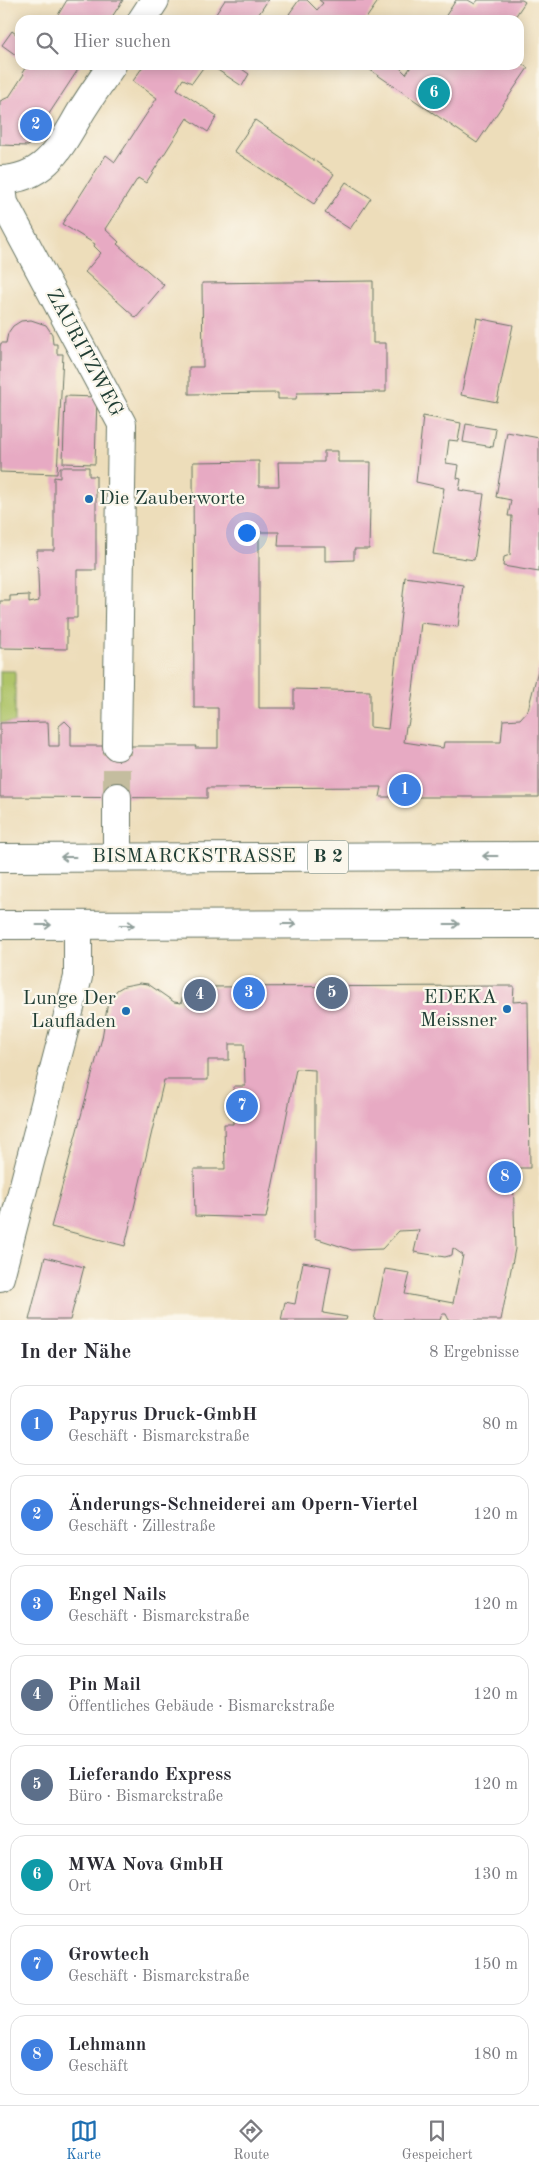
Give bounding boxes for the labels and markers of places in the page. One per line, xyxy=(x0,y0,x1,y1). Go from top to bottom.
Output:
pin: 6 xyxy=(418,74,450,112)
pin: 2 xyxy=(20,106,52,144)
place label: Die Zauberworte xyxy=(99,489,245,509)
marker: Die Zauberworte xyxy=(83,493,95,505)
pin: 1 xyxy=(389,771,421,809)
pin: 3 xyxy=(233,974,265,1012)
pin: 5 xyxy=(316,974,348,1012)
pin: 4 xyxy=(184,976,216,1014)
place label: EDEKA Meissner xyxy=(420,988,497,1031)
place label: Lunge Der Laufladen xyxy=(23,989,116,1032)
marker: EDEKA Meissner xyxy=(501,1003,513,1015)
marker: Lunge Der Laufladen xyxy=(120,1005,132,1017)
pin: 7 xyxy=(226,1087,258,1125)
pin: 8 xyxy=(489,1158,521,1196)

